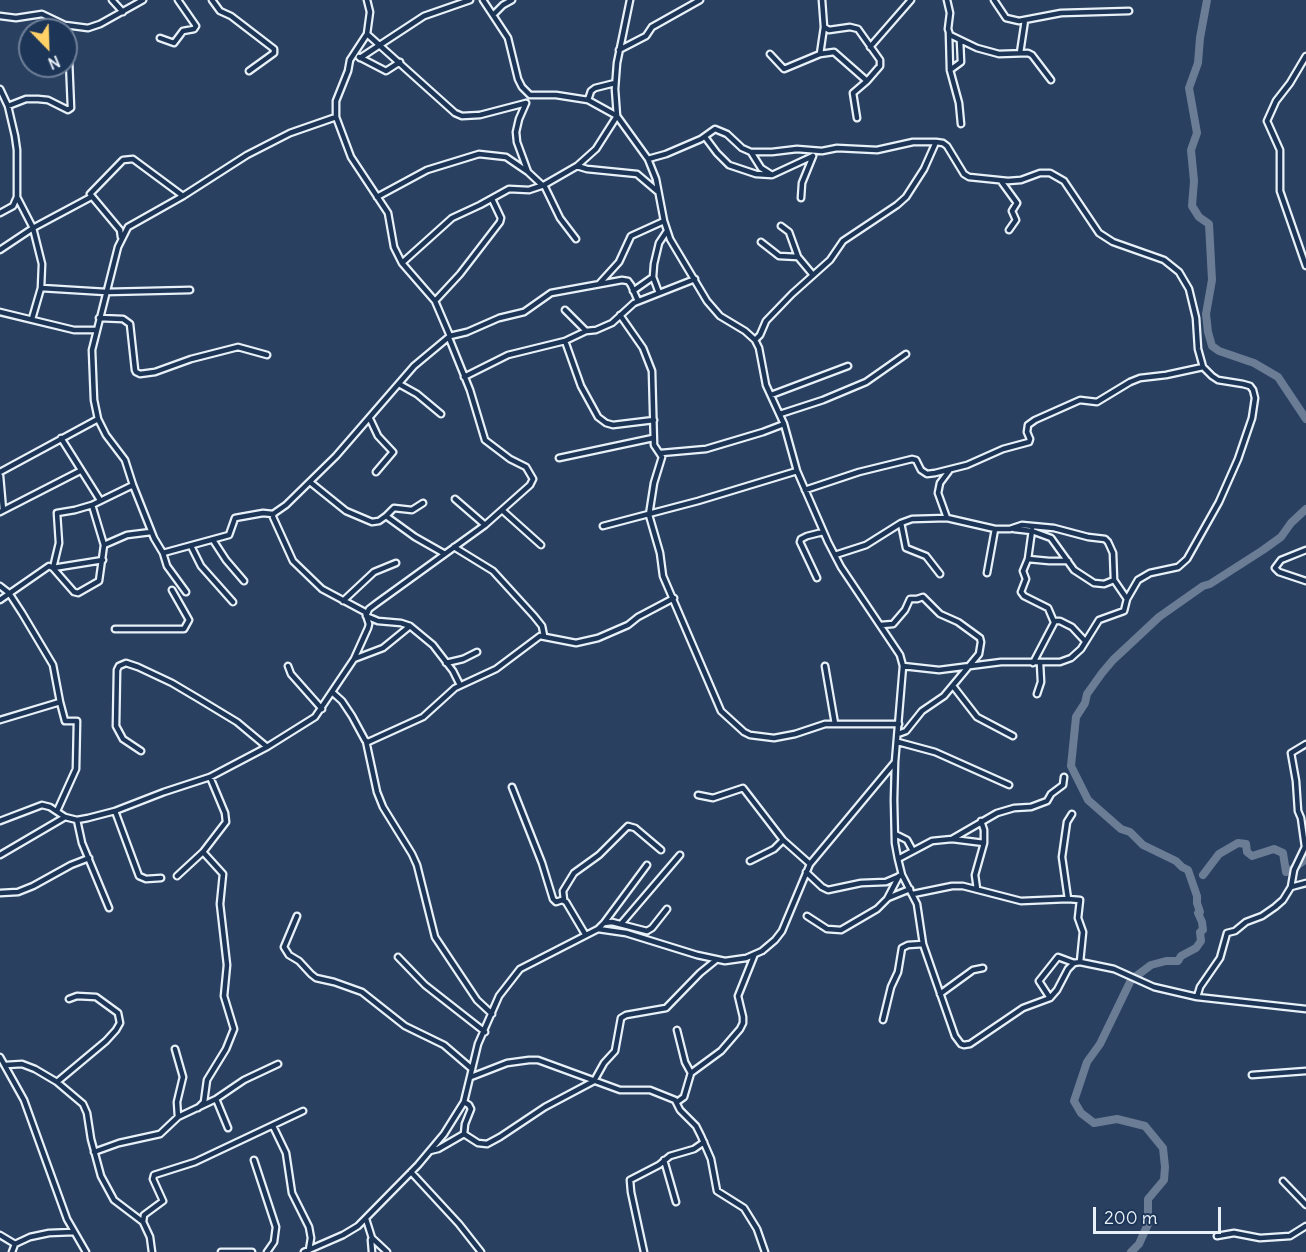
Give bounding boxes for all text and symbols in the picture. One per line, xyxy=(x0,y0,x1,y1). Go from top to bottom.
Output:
north arrow xyxy=(18,18,78,78)
text: N xyxy=(45,51,63,74)
scale bar xyxy=(1096,1195,1224,1233)
text: 200 m xyxy=(1104,1206,1158,1229)

